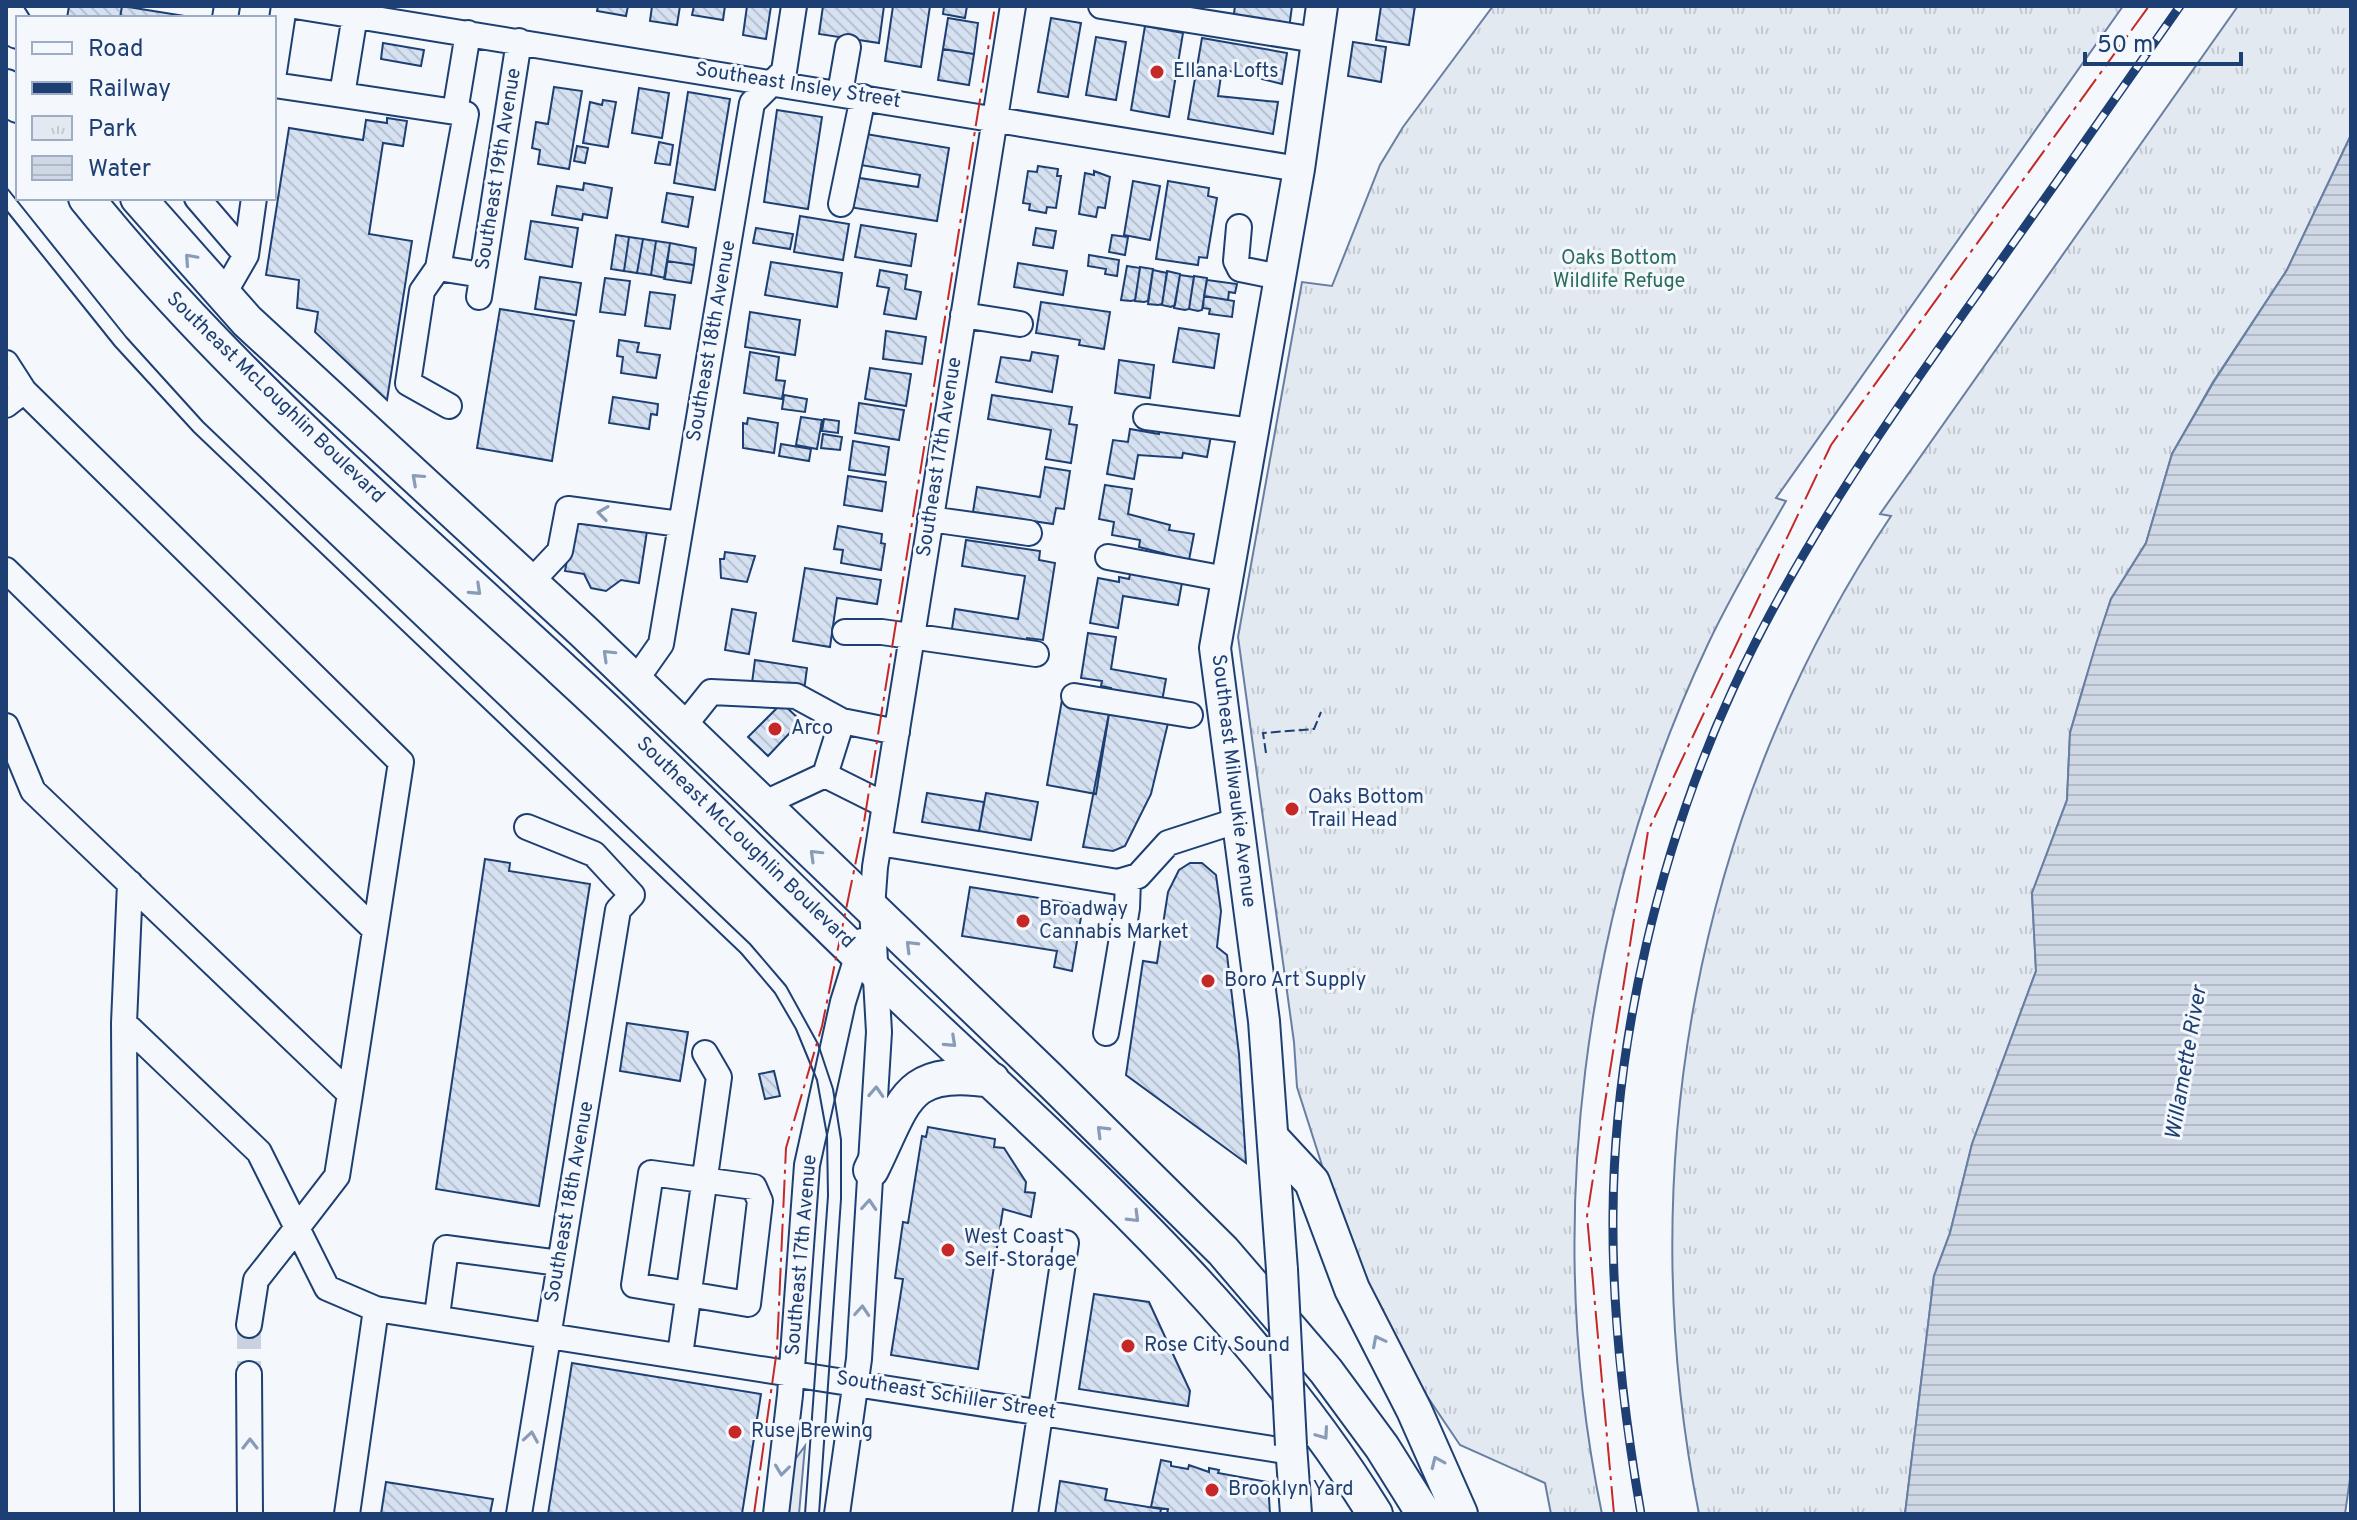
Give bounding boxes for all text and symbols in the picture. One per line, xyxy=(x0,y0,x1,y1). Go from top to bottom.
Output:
legend xyxy=(16,16,276,200)
scale bar xyxy=(2085,16,2241,66)
text: 50 m xyxy=(2097,31,2153,61)
text: Road xyxy=(88,35,144,65)
street label: Southeast Insley Street xyxy=(693,57,903,115)
place label: Ellana Lofts xyxy=(1173,59,1279,85)
marker: Ellana Lofts xyxy=(1148,63,1166,81)
street label: Southeast 19th Avenue xyxy=(470,66,528,272)
text: Railway xyxy=(88,75,171,105)
text: Park xyxy=(88,115,138,145)
text: Water xyxy=(88,155,151,185)
street label: Southeast 18th Avenue xyxy=(681,238,743,444)
park label: Oaks Bottom Wildlife Refuge xyxy=(1553,246,1685,295)
one-way arrow xyxy=(185,253,200,268)
street label: Southeast McLoughlin Boulevard xyxy=(160,286,390,510)
street label: Southeast 17th Avenue xyxy=(911,355,969,559)
one-way arrow xyxy=(412,473,426,488)
one-way arrow xyxy=(596,505,610,522)
one-way arrow xyxy=(467,581,482,595)
one-way arrow xyxy=(603,649,617,664)
street label: Southeast Milwaukie Avenue xyxy=(1205,653,1261,909)
place label: Arco xyxy=(791,716,833,742)
marker: Arco xyxy=(766,720,784,738)
street label: Southeast McLoughlin Boulevard xyxy=(630,731,860,955)
place label: Oaks Bottom Trail Head xyxy=(1308,785,1424,834)
marker: Oaks Bottom Trail Head xyxy=(1283,800,1301,818)
one-way arrow xyxy=(810,849,824,864)
place label: Broadway Cannabis Market xyxy=(1039,897,1189,946)
marker: Broadway Cannabis Market xyxy=(1014,912,1032,930)
one-way arrow xyxy=(905,941,920,955)
place label: Boro Art Supply xyxy=(1224,968,1366,994)
marker: Boro Art Supply xyxy=(1199,972,1217,990)
water label: Willamette River xyxy=(2160,982,2214,1142)
one-way arrow xyxy=(942,1033,956,1048)
one-way arrow xyxy=(867,1085,884,1098)
street label: Southeast 18th Avenue xyxy=(539,1099,601,1305)
one-way arrow xyxy=(1096,1126,1111,1140)
street label: Southeast 17th Avenue xyxy=(780,1153,824,1357)
one-way arrow xyxy=(860,1198,877,1211)
one-way arrow xyxy=(1125,1208,1139,1222)
place label: West Coast Self-Storage xyxy=(964,1225,1076,1274)
marker: West Coast Self-Storage xyxy=(939,1241,957,1259)
one-way arrow xyxy=(853,1304,870,1317)
place label: Rose City Sound xyxy=(1144,1333,1290,1359)
one-way arrow xyxy=(1373,1334,1388,1349)
marker: Rose City Sound xyxy=(1119,1337,1137,1355)
street label: Southeast Schiller Street xyxy=(834,1366,1058,1426)
place label: Ruse Brewing xyxy=(751,1419,873,1445)
marker: Ruse Brewing xyxy=(726,1423,744,1441)
one-way arrow xyxy=(1313,1425,1328,1440)
one-way arrow xyxy=(522,1430,539,1444)
one-way arrow xyxy=(241,1437,259,1450)
one-way arrow xyxy=(1431,1456,1447,1470)
one-way arrow xyxy=(773,1464,790,1477)
place label: Brooklyn Yard xyxy=(1228,1477,1354,1503)
marker: Brooklyn Yard xyxy=(1203,1481,1221,1499)

